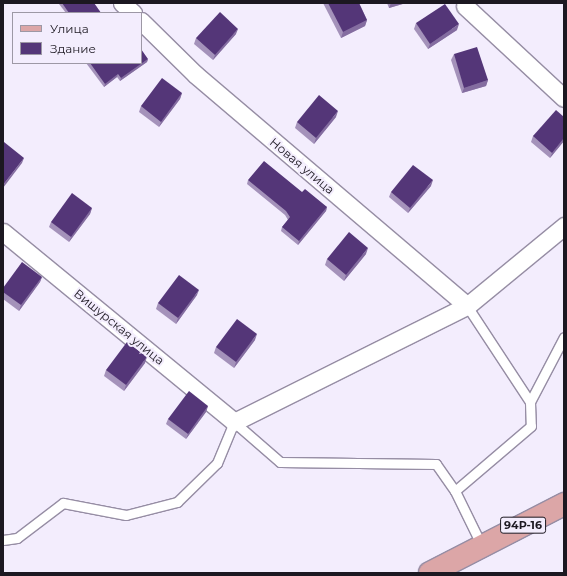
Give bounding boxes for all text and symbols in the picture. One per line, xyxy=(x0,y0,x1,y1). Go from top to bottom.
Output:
legend xyxy=(12,12,142,64)
text: Улица xyxy=(50,21,89,36)
text: Здание xyxy=(50,41,96,56)
street label: Новая улица xyxy=(267,135,337,197)
street label: Вишурская улица xyxy=(71,286,167,368)
road number: 94Р-16 xyxy=(500,516,546,534)

